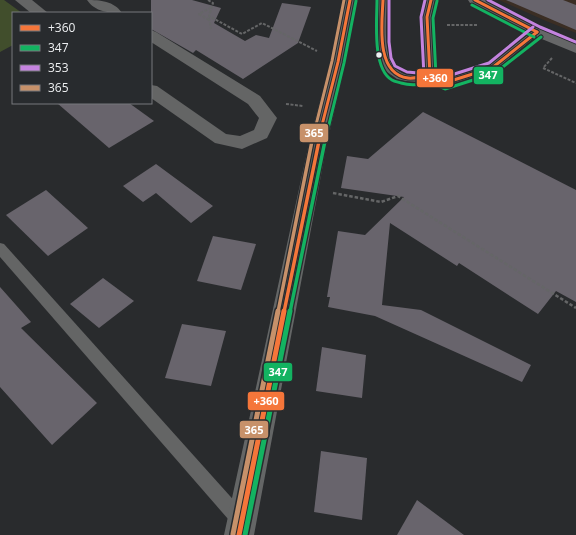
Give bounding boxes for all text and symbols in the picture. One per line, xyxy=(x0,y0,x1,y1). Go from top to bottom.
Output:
legend xyxy=(12,12,152,104)
text: +360 xyxy=(48,19,76,36)
text: 347 xyxy=(48,39,69,56)
unlabelled marker xyxy=(374,50,384,60)
text: 353 xyxy=(48,59,69,76)
line badge: 347 xyxy=(473,66,504,85)
text: 347 xyxy=(479,67,497,82)
line badge: +360 xyxy=(416,68,454,88)
text: +360 xyxy=(422,70,448,85)
text: 365 xyxy=(48,79,69,96)
line badge: 365 xyxy=(299,123,329,143)
text: 365 xyxy=(305,125,323,140)
line badge: 347 xyxy=(263,362,293,382)
text: 347 xyxy=(269,364,287,379)
line badge: +360 xyxy=(247,391,285,411)
text: +360 xyxy=(253,393,279,408)
line badge: 365 xyxy=(239,420,269,439)
text: 365 xyxy=(245,422,263,437)

